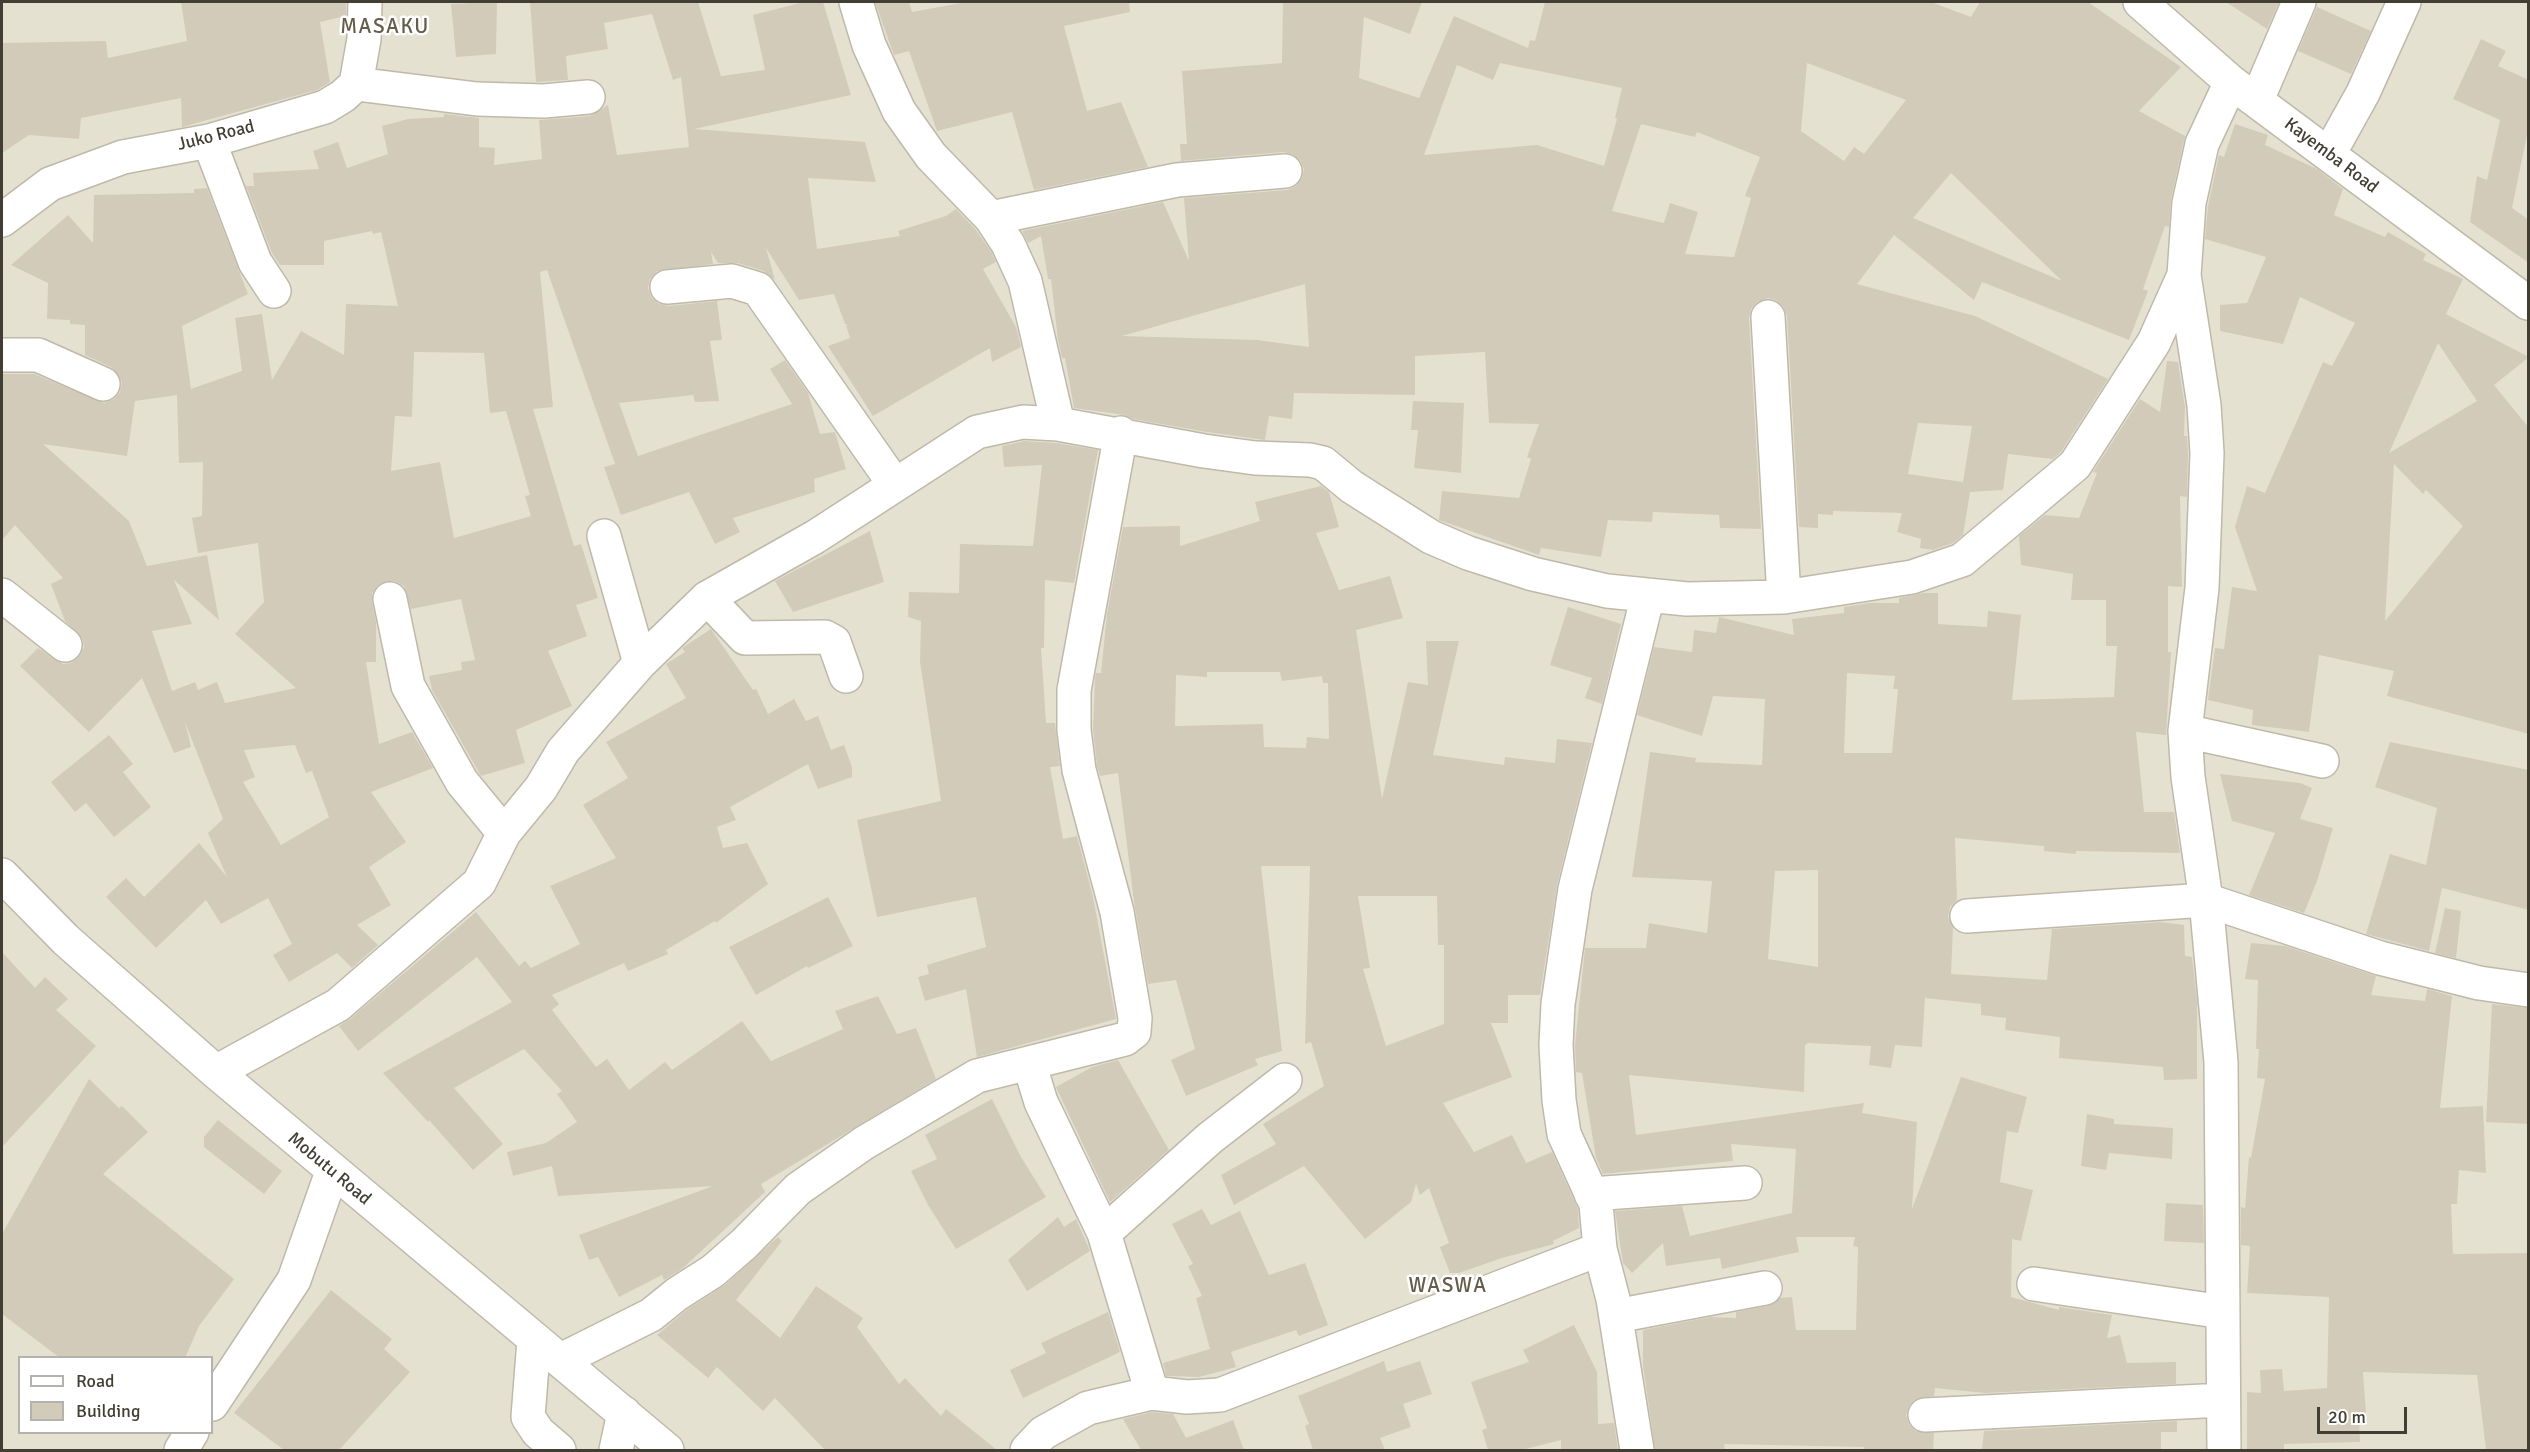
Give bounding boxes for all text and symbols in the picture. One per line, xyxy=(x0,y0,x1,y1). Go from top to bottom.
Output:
district label: MASAKU xyxy=(340,14,430,40)
street label: Kayemba Road xyxy=(2280,114,2382,198)
street label: Juko Road xyxy=(175,116,257,156)
street label: Mobutu Road xyxy=(283,1128,375,1210)
district label: WASWA xyxy=(1409,1273,1487,1299)
legend xyxy=(18,1356,213,1434)
text: Road xyxy=(76,1370,115,1392)
scale bar xyxy=(2320,1395,2410,1433)
text: Building xyxy=(76,1400,140,1422)
text: 20 m xyxy=(2328,1406,2366,1428)

